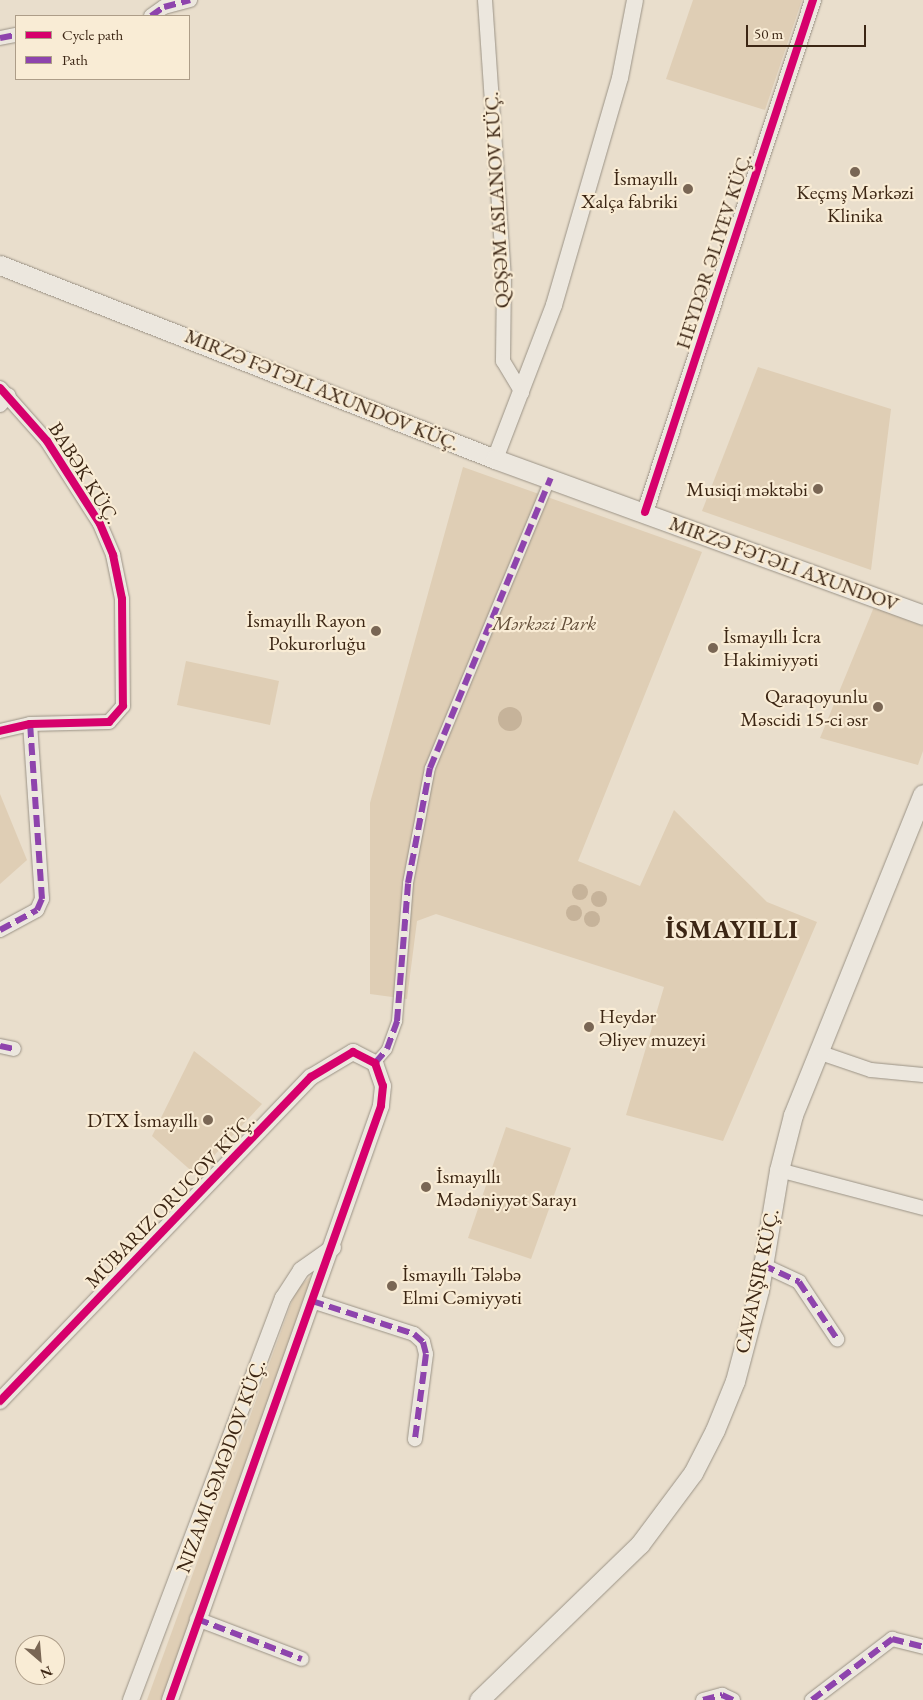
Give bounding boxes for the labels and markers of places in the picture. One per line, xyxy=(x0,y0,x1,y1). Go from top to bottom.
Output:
marker: Keçmş Mərkəzi Klinika xyxy=(848,165,862,179)
place label: İsmayıllı Xalça fabriki xyxy=(581,166,678,213)
place label: Keçmş Mərkəzi Klinika xyxy=(796,181,914,228)
marker: İsmayıllı Xalça fabriki xyxy=(682,183,694,195)
place label: Musiqi məktəbi xyxy=(686,477,808,501)
marker: Musiqi məktəbi xyxy=(812,483,824,495)
place label: İsmayıllı Rayon Pokurorluğu xyxy=(246,608,366,655)
place label: İsmayıllı İcra Hakimiyyəti xyxy=(723,624,821,671)
marker: İsmayıllı Rayon Pokurorluğu xyxy=(370,625,382,637)
marker: İsmayıllı İcra Hakimiyyəti xyxy=(707,642,719,654)
place label: Qaraqoyunlu Məscidi 15-ci əsr xyxy=(740,684,868,731)
marker: Qaraqoyunlu Məscidi 15-ci əsr xyxy=(872,701,884,713)
place label: Heydər Əliyev muzeyi xyxy=(599,1004,706,1051)
marker: Heydər Əliyev muzeyi xyxy=(583,1021,595,1033)
place label: DTX İsmayıllı xyxy=(87,1108,198,1132)
marker: DTX İsmayıllı xyxy=(202,1114,214,1126)
place label: İsmayıllı Mədəniyyət Sarayı xyxy=(436,1164,577,1211)
marker: İsmayıllı Mədəniyyət Sarayı xyxy=(420,1181,432,1193)
place label: İsmayıllı Tələbə Elmi Cəmiyyəti xyxy=(402,1262,522,1309)
marker: İsmayıllı Tələbə Elmi Cəmiyyəti xyxy=(386,1280,398,1292)

